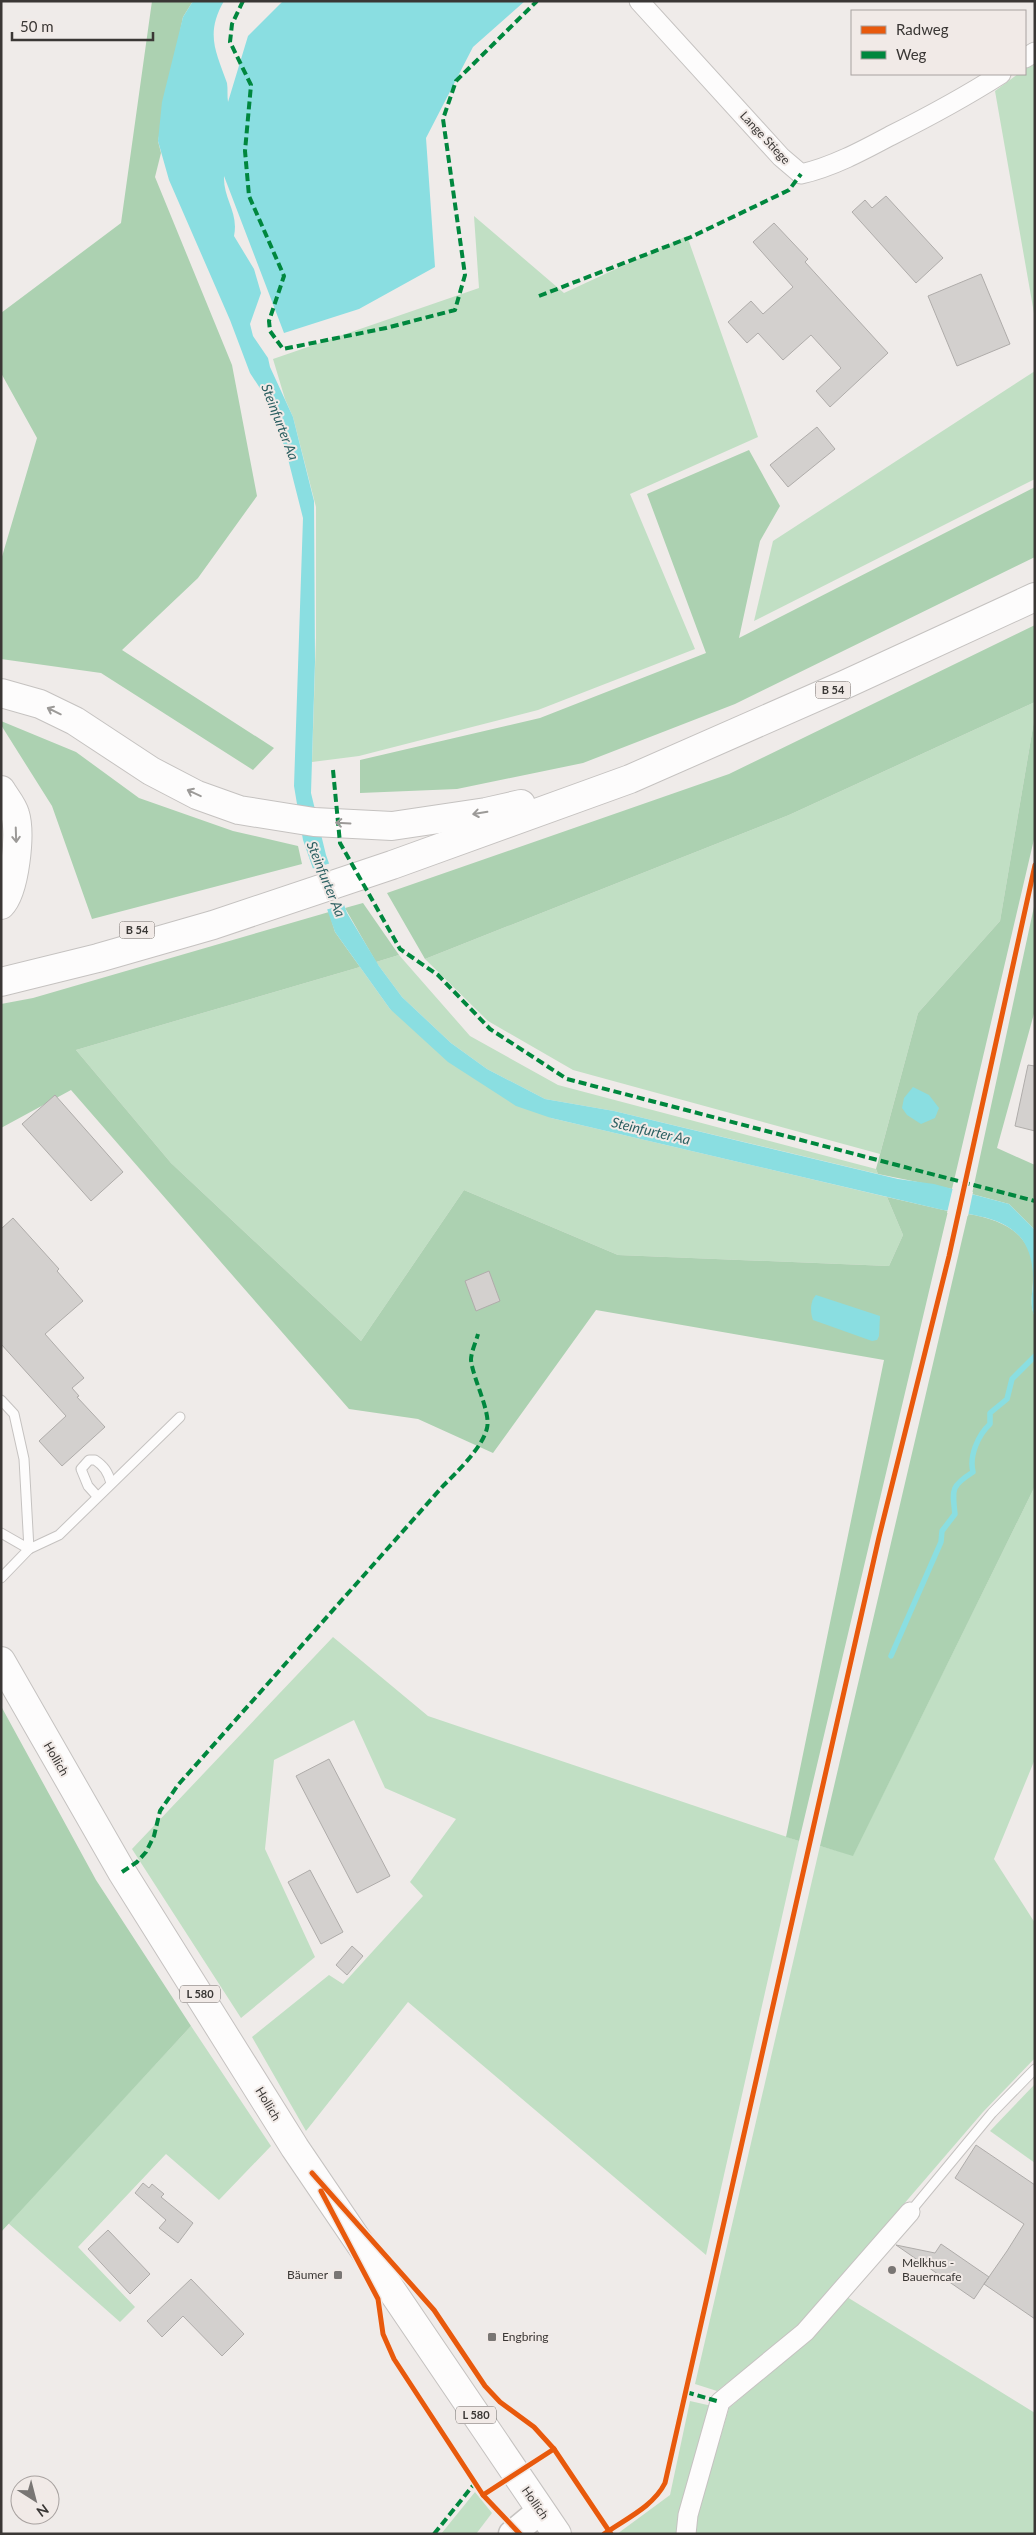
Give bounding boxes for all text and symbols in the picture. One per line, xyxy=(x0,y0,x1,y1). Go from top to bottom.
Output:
scale bar xyxy=(12,10,154,42)
legend xyxy=(851,10,1026,75)
text: 50 m xyxy=(20,17,54,35)
text: Radweg xyxy=(896,20,949,38)
text: Weg xyxy=(896,45,927,63)
street label: Lange Stiege xyxy=(737,108,794,167)
water label: Steinfurter Aa xyxy=(258,381,303,462)
road number: B 54 xyxy=(816,682,850,698)
one-way arrow xyxy=(47,706,62,715)
one-way arrow xyxy=(187,787,202,797)
one-way arrow xyxy=(472,808,488,818)
one-way arrow xyxy=(335,819,351,828)
one-way arrow xyxy=(11,826,21,843)
water label: Steinfurter Aa xyxy=(304,838,349,919)
road number: B 54 xyxy=(120,922,154,938)
water label: Steinfurter Aa xyxy=(610,1113,692,1148)
street label: Hollich xyxy=(41,1739,72,1778)
road number: L 580 xyxy=(180,1986,220,2002)
street label: Hollich xyxy=(253,2084,284,2123)
place label: Melkhus - Bauerncafe xyxy=(902,2255,962,2284)
marker: Melkhus - Bauerncafe xyxy=(886,2264,898,2276)
place label: Bäumer xyxy=(287,2267,329,2282)
marker: Bäumer xyxy=(332,2269,344,2281)
place label: Engbring xyxy=(502,2329,549,2344)
marker: Engbring xyxy=(486,2331,498,2343)
road number: L 580 xyxy=(456,2406,496,2424)
north arrow xyxy=(10,2475,60,2525)
street label: Hollich xyxy=(519,2483,552,2522)
text: N xyxy=(34,2501,52,2521)

